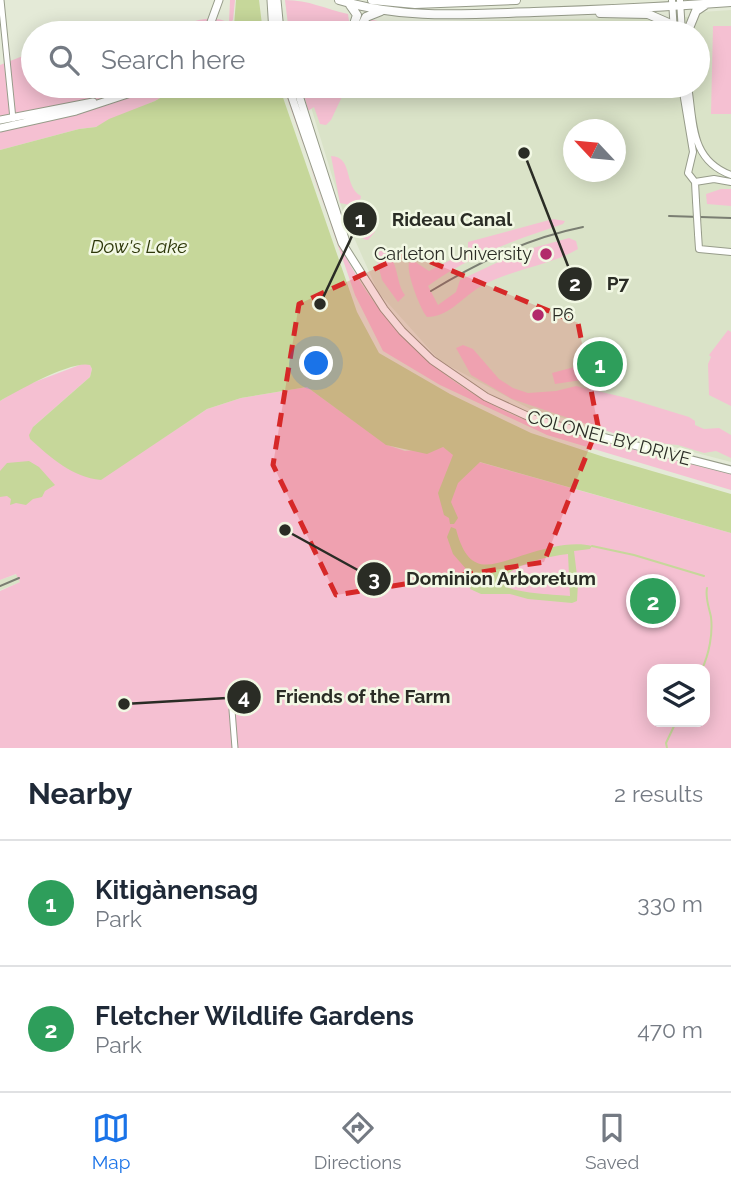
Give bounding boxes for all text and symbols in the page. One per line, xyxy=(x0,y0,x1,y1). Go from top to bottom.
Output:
search box xyxy=(21,21,710,98)
icon: search xyxy=(45,41,83,79)
text: Search here xyxy=(101,45,245,75)
north arrow xyxy=(563,119,626,182)
callout: Rideau Canal xyxy=(342,199,526,239)
text: 1 xyxy=(355,207,365,232)
text: Rideau Canal xyxy=(392,208,513,230)
water label: Dow's Lake xyxy=(90,235,188,257)
place label: Carleton University xyxy=(374,243,532,264)
marker: Carleton University xyxy=(538,246,554,262)
callout: P7 xyxy=(558,264,643,304)
text: 2 xyxy=(569,271,581,296)
text: P7 xyxy=(607,272,630,294)
place label: P6 xyxy=(552,304,574,325)
marker: P6 xyxy=(530,307,546,323)
pin: 1 xyxy=(577,338,623,390)
your location xyxy=(299,346,333,380)
street label: COLONEL BY DRIVE xyxy=(525,406,693,469)
callout: Dominion Arboretum xyxy=(357,559,610,599)
text: 3 xyxy=(368,566,380,591)
text: Dominion Arboretum xyxy=(406,567,596,589)
pin: 2 xyxy=(630,575,676,627)
map controls xyxy=(647,664,710,727)
button: layers xyxy=(647,664,710,727)
callout: Friends of the Farm xyxy=(226,677,465,717)
text: 4 xyxy=(238,684,250,709)
text: Friends of the Farm xyxy=(275,685,451,707)
text: Nearby xyxy=(28,776,132,811)
text: 2 results xyxy=(614,780,703,807)
text: Kitigànensag xyxy=(95,875,258,905)
text: 1 xyxy=(45,890,57,917)
text: 330 m xyxy=(637,890,703,917)
text: Park xyxy=(95,905,142,932)
text: Fletcher Wildlife Gardens xyxy=(95,1001,414,1031)
text: 2 xyxy=(45,1016,57,1043)
text: 470 m xyxy=(637,1016,703,1043)
text: Park xyxy=(95,1031,142,1058)
tab: Map xyxy=(92,1109,130,1173)
tab: Directions xyxy=(314,1109,402,1173)
tab: Saved xyxy=(585,1109,639,1173)

